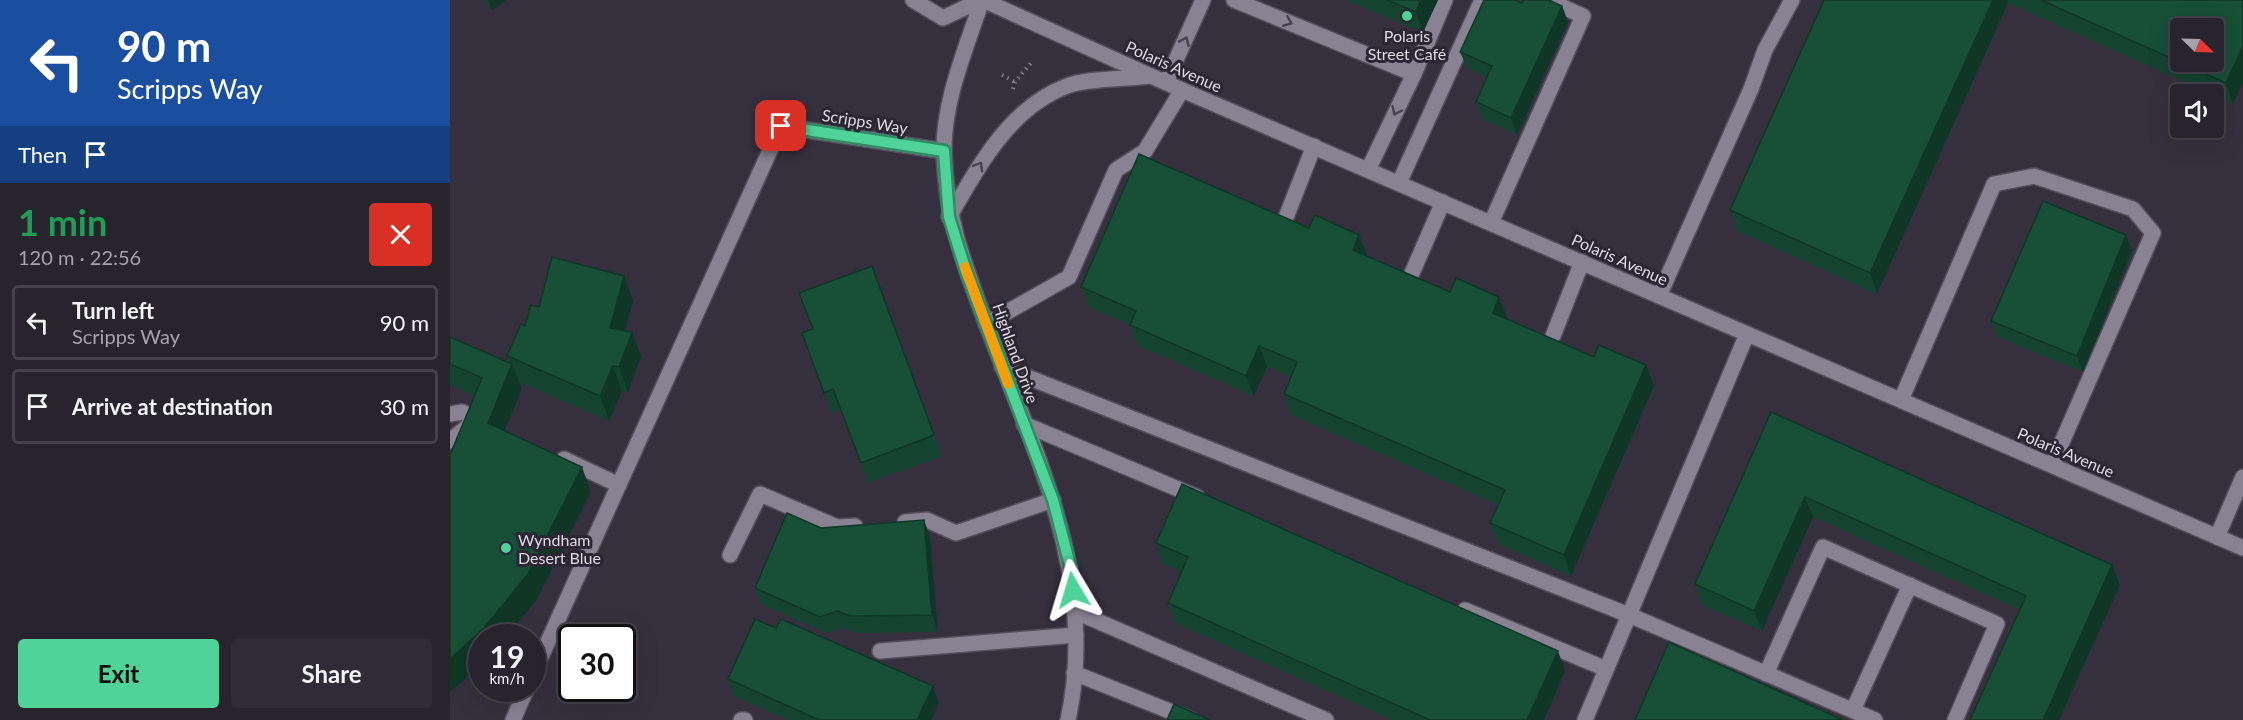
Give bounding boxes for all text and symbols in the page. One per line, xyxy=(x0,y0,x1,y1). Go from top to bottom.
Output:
marker: Polaris Street Café xyxy=(1400,9,1414,23)
one-way arrow xyxy=(1282,15,1293,27)
north arrow xyxy=(2170,18,2224,72)
map controls xyxy=(2170,18,2224,138)
text: 90 m xyxy=(117,21,211,71)
icon: left xyxy=(18,24,96,102)
place label: Polaris Street Café xyxy=(1368,26,1446,63)
street label: Polaris Avenue xyxy=(1123,36,1225,96)
one-way arrow xyxy=(1177,37,1189,48)
text: Scripps Way xyxy=(117,72,263,105)
button: sound xyxy=(2170,84,2224,138)
pin xyxy=(755,100,806,151)
street label: Scripps Way xyxy=(821,105,910,137)
one-way arrow xyxy=(1392,105,1404,116)
icon: arrive xyxy=(764,109,797,142)
icon: arrive xyxy=(79,138,112,171)
text: Then xyxy=(18,141,67,168)
one-way arrow xyxy=(971,162,983,172)
text: 1 min xyxy=(18,200,107,244)
button: close xyxy=(369,203,432,266)
street label: Polaris Avenue xyxy=(1569,229,1671,289)
text: 120 m · 22:56 xyxy=(18,245,141,269)
text: Turn left xyxy=(72,297,154,324)
street label: Highland Drive xyxy=(989,300,1043,406)
icon: left xyxy=(21,306,54,339)
text: 90 m xyxy=(380,309,429,336)
text: Scripps Way xyxy=(72,324,180,348)
icon: arrive xyxy=(21,390,54,423)
text: Arrive at destination xyxy=(72,393,273,420)
text: 30 m xyxy=(380,393,429,420)
street label: Polaris Avenue xyxy=(2015,423,2117,481)
place label: Wyndham Desert Blue xyxy=(518,530,601,567)
marker: Wyndham Desert Blue xyxy=(499,541,513,555)
position arrow xyxy=(1041,558,1105,622)
speed limit sign: 30 xyxy=(558,624,636,702)
text: 19 xyxy=(490,638,524,674)
button: Exit xyxy=(18,639,219,708)
button: Share xyxy=(231,639,432,708)
text: km/h xyxy=(489,669,525,687)

